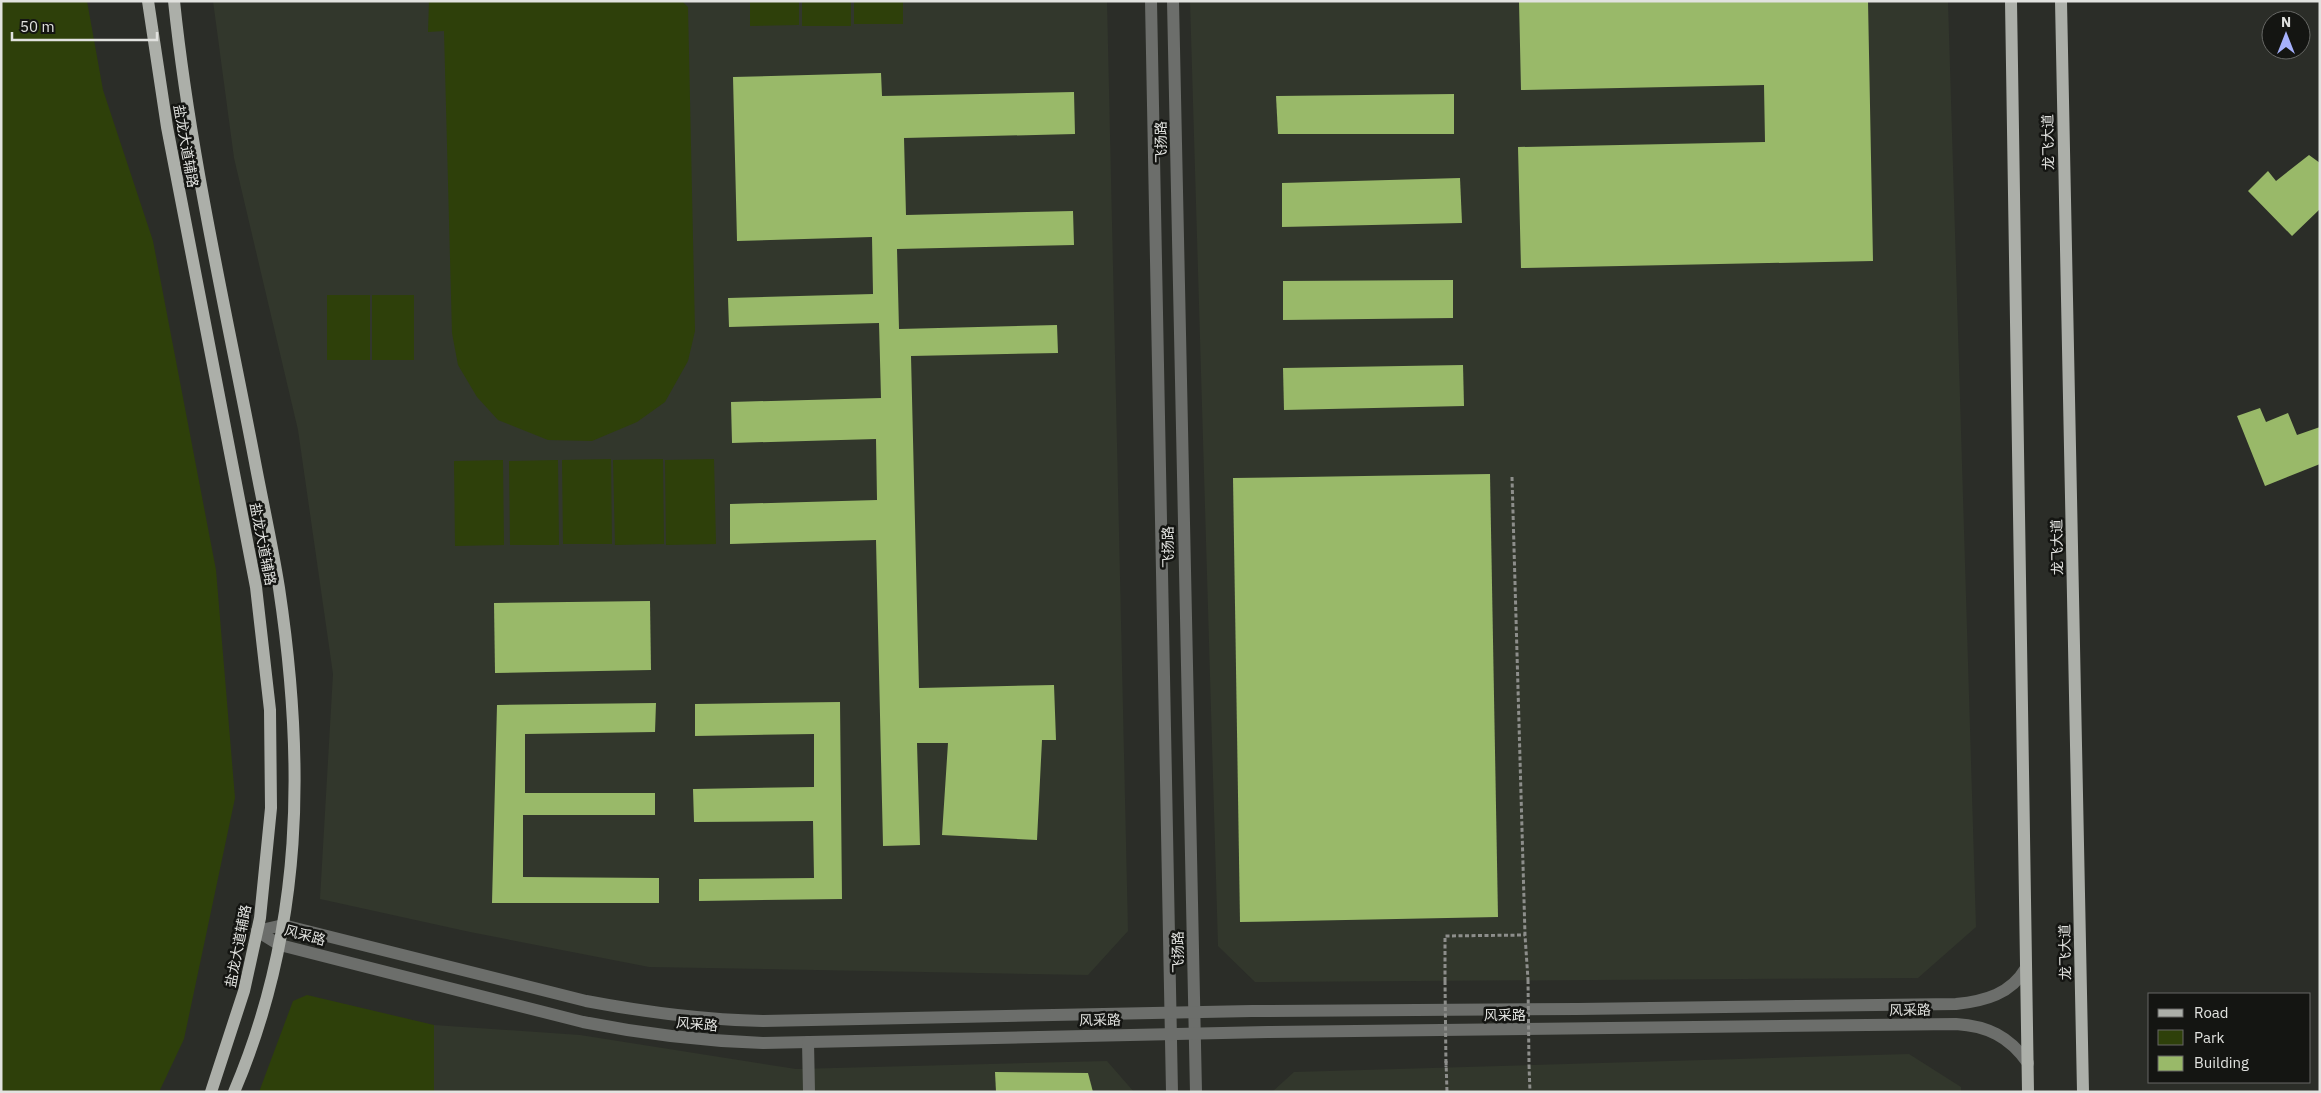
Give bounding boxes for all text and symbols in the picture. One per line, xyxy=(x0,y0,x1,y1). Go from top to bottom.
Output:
scale bar xyxy=(12,10,158,42)
north arrow xyxy=(2261,10,2311,60)
text: N xyxy=(2281,13,2291,31)
text: 50 m xyxy=(20,17,55,36)
street label: 盐龙大道辅路 xyxy=(170,103,202,189)
street label: 龙飞大道 xyxy=(2039,114,2057,170)
street label: 飞扬路 xyxy=(1152,121,1170,163)
street label: 盐龙大道辅路 xyxy=(246,501,280,587)
street label: 龙飞大道 xyxy=(2048,519,2066,575)
street label: 飞扬路 xyxy=(1159,526,1177,568)
street label: 盐龙大道辅路 xyxy=(221,903,255,989)
street label: 风采路 xyxy=(282,921,328,949)
street label: 龙飞大道 xyxy=(2056,924,2074,980)
street label: 飞扬路 xyxy=(1169,931,1187,973)
legend xyxy=(2148,993,2311,1083)
street label: 风采路 xyxy=(1889,1001,1931,1019)
text: Road xyxy=(2194,1003,2229,1022)
street label: 风采路 xyxy=(1484,1006,1526,1024)
street label: 风采路 xyxy=(1079,1011,1121,1029)
street label: 风采路 xyxy=(675,1013,719,1035)
text: Park xyxy=(2194,1028,2224,1047)
text: Building xyxy=(2194,1053,2249,1072)

